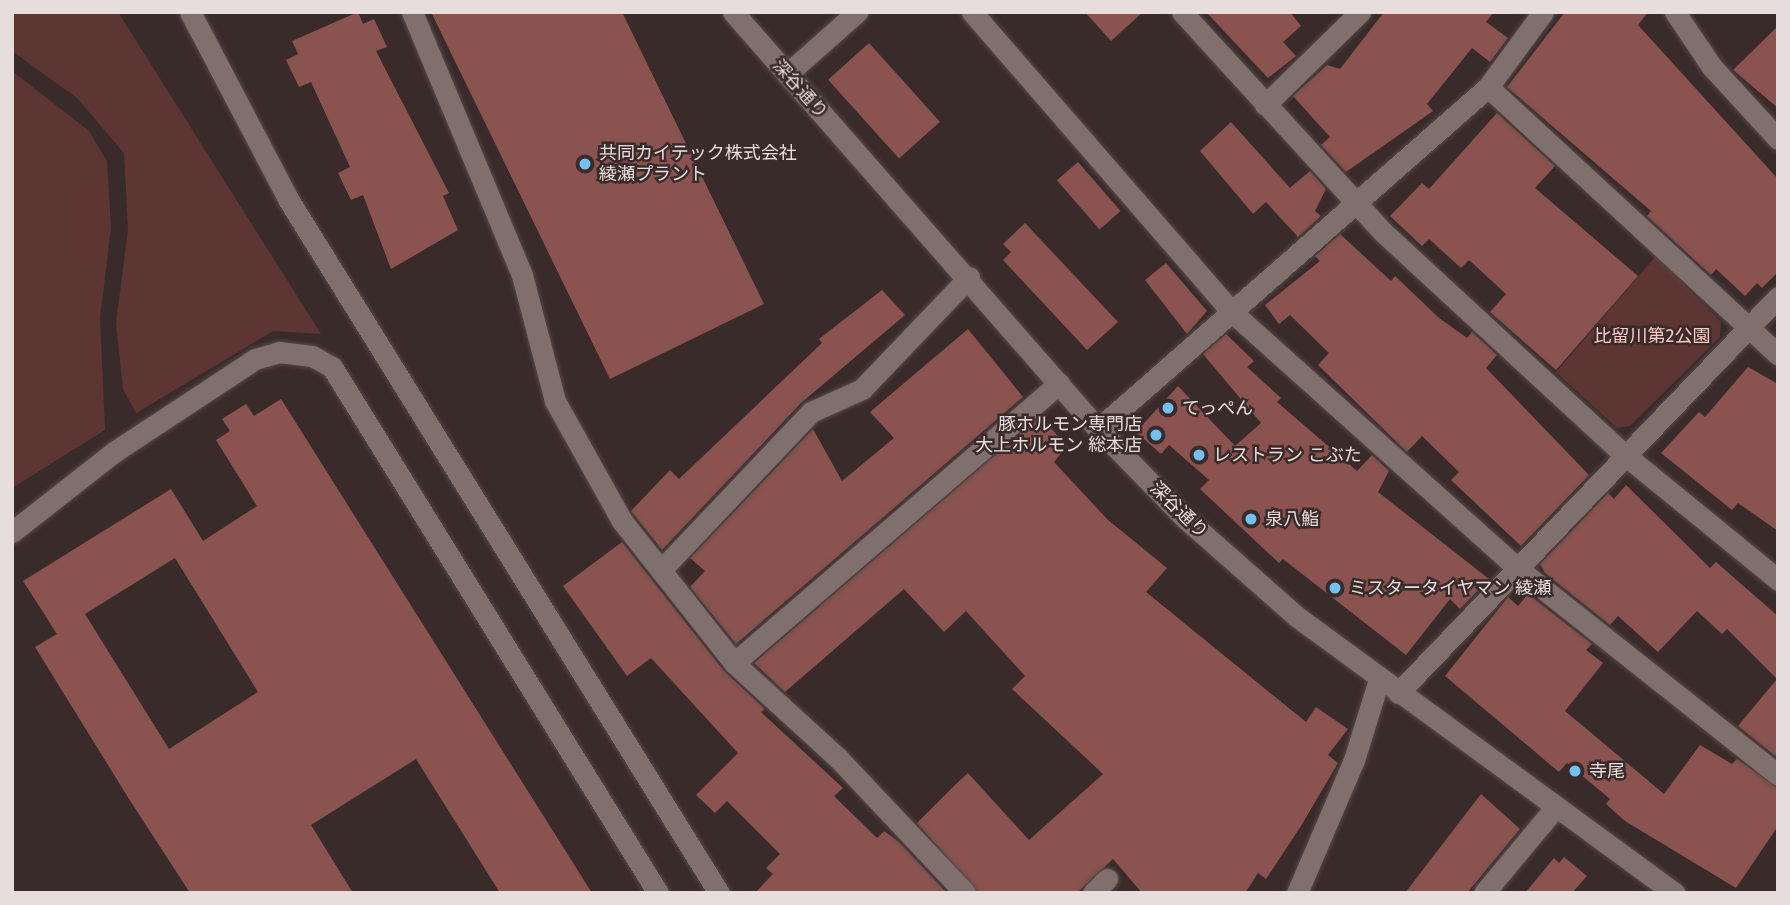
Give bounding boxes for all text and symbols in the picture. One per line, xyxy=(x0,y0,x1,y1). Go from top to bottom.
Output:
street label: 深谷通り xyxy=(768,55,832,123)
place label: 共同カイテック株式会社 綾瀬プラント xyxy=(599,143,797,186)
marker: 共同カイテック株式会社 綾瀬プラント xyxy=(577,156,593,172)
park label: 比留川第2公園 xyxy=(1594,325,1710,347)
place label: てっぺん xyxy=(1182,397,1254,419)
marker: てっぺん xyxy=(1160,400,1176,416)
place label: 豚ホルモン専門店 大上ホルモン 総本店 xyxy=(975,414,1142,457)
marker: 豚ホルモン専門店 大上ホルモン 総本店 xyxy=(1148,427,1164,443)
place label: レストラン こぶた xyxy=(1213,444,1362,466)
marker: レストラン こぶた xyxy=(1191,447,1207,463)
street label: 深谷通り xyxy=(1146,477,1212,543)
place label: 泉八鮨 xyxy=(1265,508,1319,530)
marker: 泉八鮨 xyxy=(1243,511,1259,527)
place label: ミスタータイヤマン 綾瀬 xyxy=(1349,577,1552,599)
marker: ミスタータイヤマン 綾瀬 xyxy=(1327,580,1343,596)
place label: 寺尾 xyxy=(1589,760,1625,782)
marker: 寺尾 xyxy=(1567,763,1583,779)

